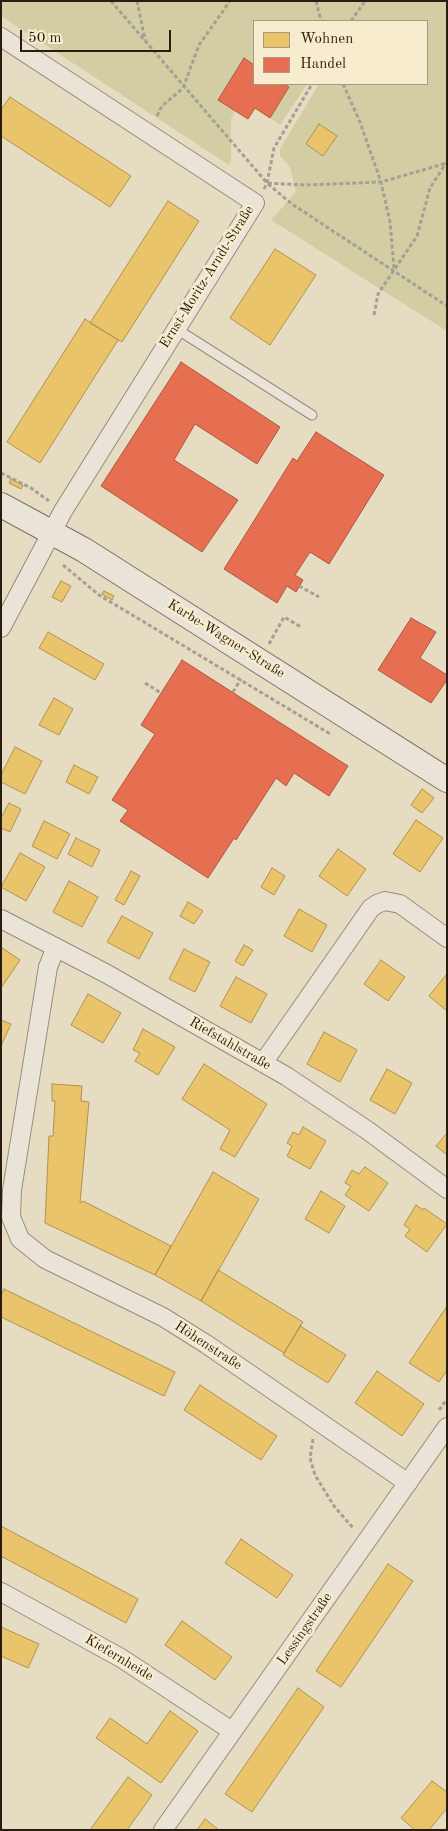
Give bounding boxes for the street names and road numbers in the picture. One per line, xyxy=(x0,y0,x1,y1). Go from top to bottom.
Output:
street label: Ernst-Moritz-Arndt-Straße xyxy=(156,203,258,351)
street label: Karbe-Wagner-Straße xyxy=(164,596,288,682)
street label: Riefstahlstraße xyxy=(186,1014,274,1074)
street label: Höhenstraße xyxy=(171,1318,245,1374)
street label: Lessingstraße xyxy=(274,1590,336,1668)
street label: Kiefernheide xyxy=(82,1631,156,1685)

